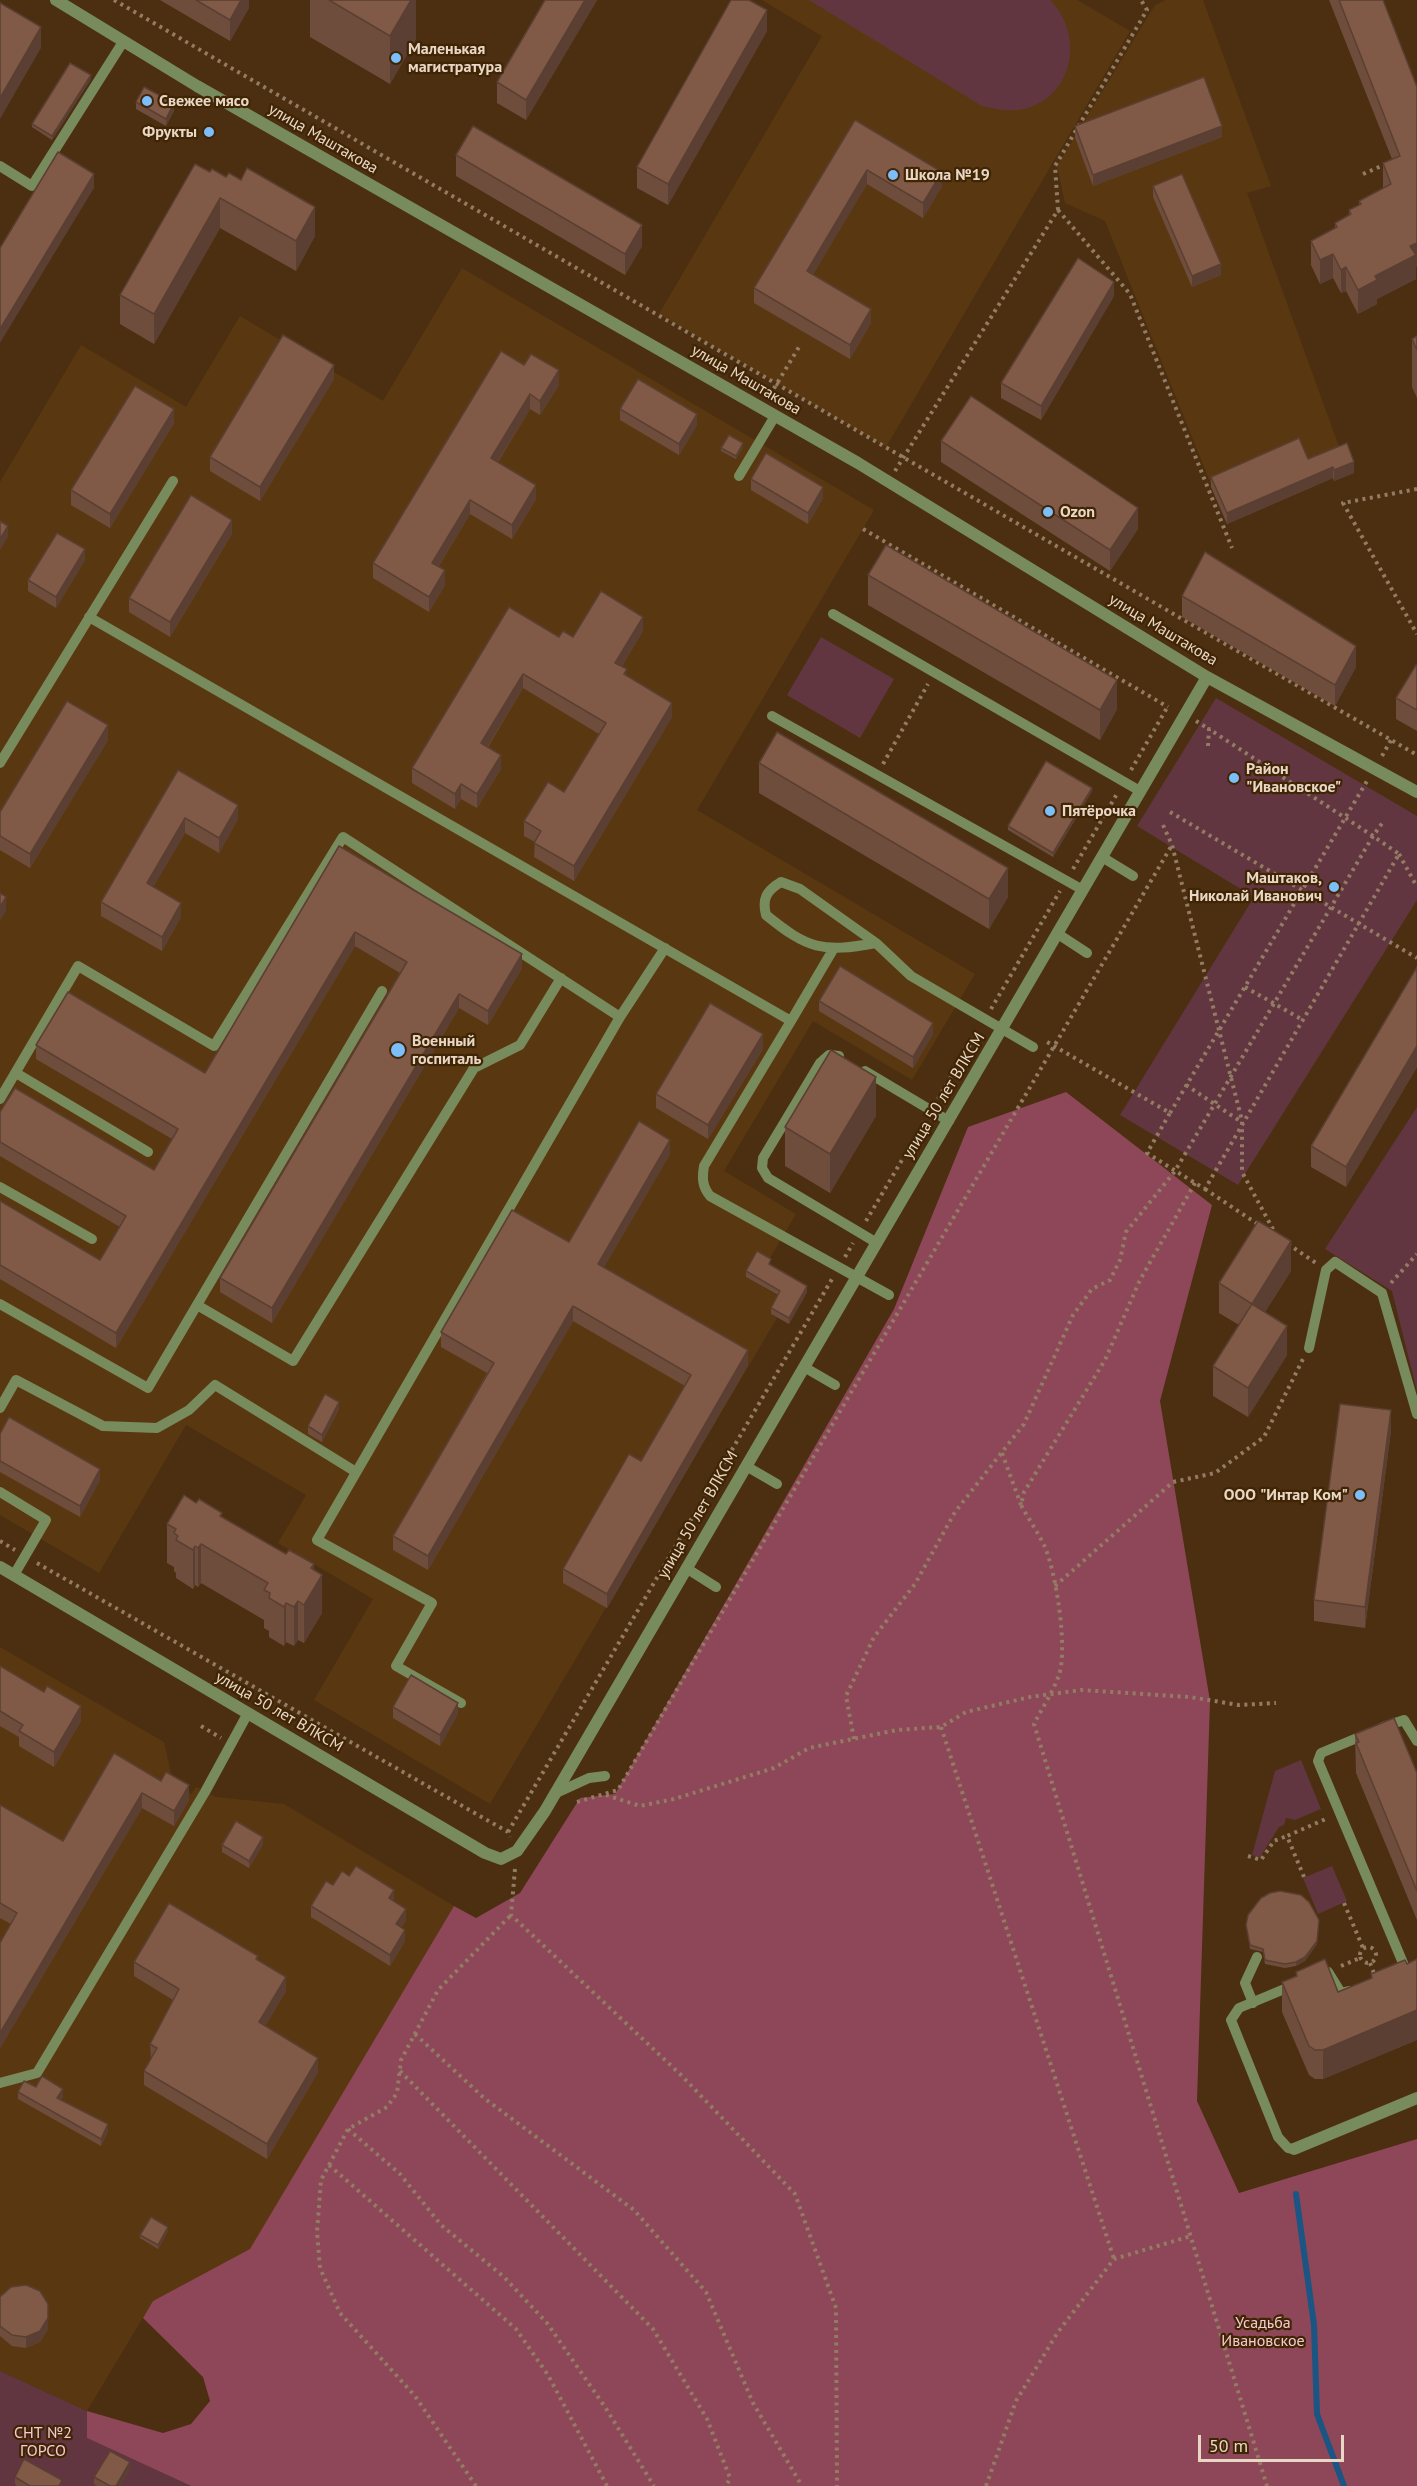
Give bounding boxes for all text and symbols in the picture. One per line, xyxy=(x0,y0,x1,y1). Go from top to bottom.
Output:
place label: Маленькая магистратура xyxy=(408,39,502,77)
marker: Маленькая магистратура xyxy=(389,51,403,65)
place label: Свежее мясо xyxy=(159,91,249,111)
marker: Свежее мясо xyxy=(140,94,154,108)
street label: улица Маштакова xyxy=(265,100,381,178)
place label: Фрукты xyxy=(142,122,197,142)
marker: Фрукты xyxy=(202,125,216,139)
place label: Школа №19 xyxy=(905,165,990,185)
marker: Школа №19 xyxy=(886,168,900,182)
street label: улица Маштакова xyxy=(688,341,804,419)
place label: Ozon xyxy=(1060,502,1095,522)
marker: Ozon xyxy=(1041,505,1055,519)
street label: улица Маштакова xyxy=(1105,590,1221,670)
place label: Район "Ивановское" xyxy=(1246,759,1341,797)
marker: Район "Ивановское" xyxy=(1227,771,1241,785)
place label: Пятёрочка xyxy=(1062,801,1136,821)
marker: Пятёрочка xyxy=(1043,804,1057,818)
place label: Маштаков, Николай Иванович xyxy=(1189,868,1322,906)
marker: Маштаков, Николай Иванович xyxy=(1327,880,1341,894)
street label: улица 50 лет ВЛКСМ xyxy=(899,1029,989,1163)
place label: Военный госпиталь xyxy=(412,1031,481,1069)
marker: Военный госпиталь xyxy=(389,1041,407,1059)
street label: улица 50 лет ВЛКСМ xyxy=(654,1448,742,1582)
place label: ООО "Интар Ком" xyxy=(1224,1485,1348,1505)
marker: ООО "Интар Ком" xyxy=(1353,1488,1367,1502)
street label: улица 50 лет ВЛКСМ xyxy=(212,1668,346,1756)
park label: Усадьба Ивановское xyxy=(1221,2313,1305,2351)
park label: СНТ №2 ГОРСО xyxy=(14,2423,72,2461)
scale bar xyxy=(1201,2423,1346,2461)
text: 50 m xyxy=(1209,2434,1248,2457)

